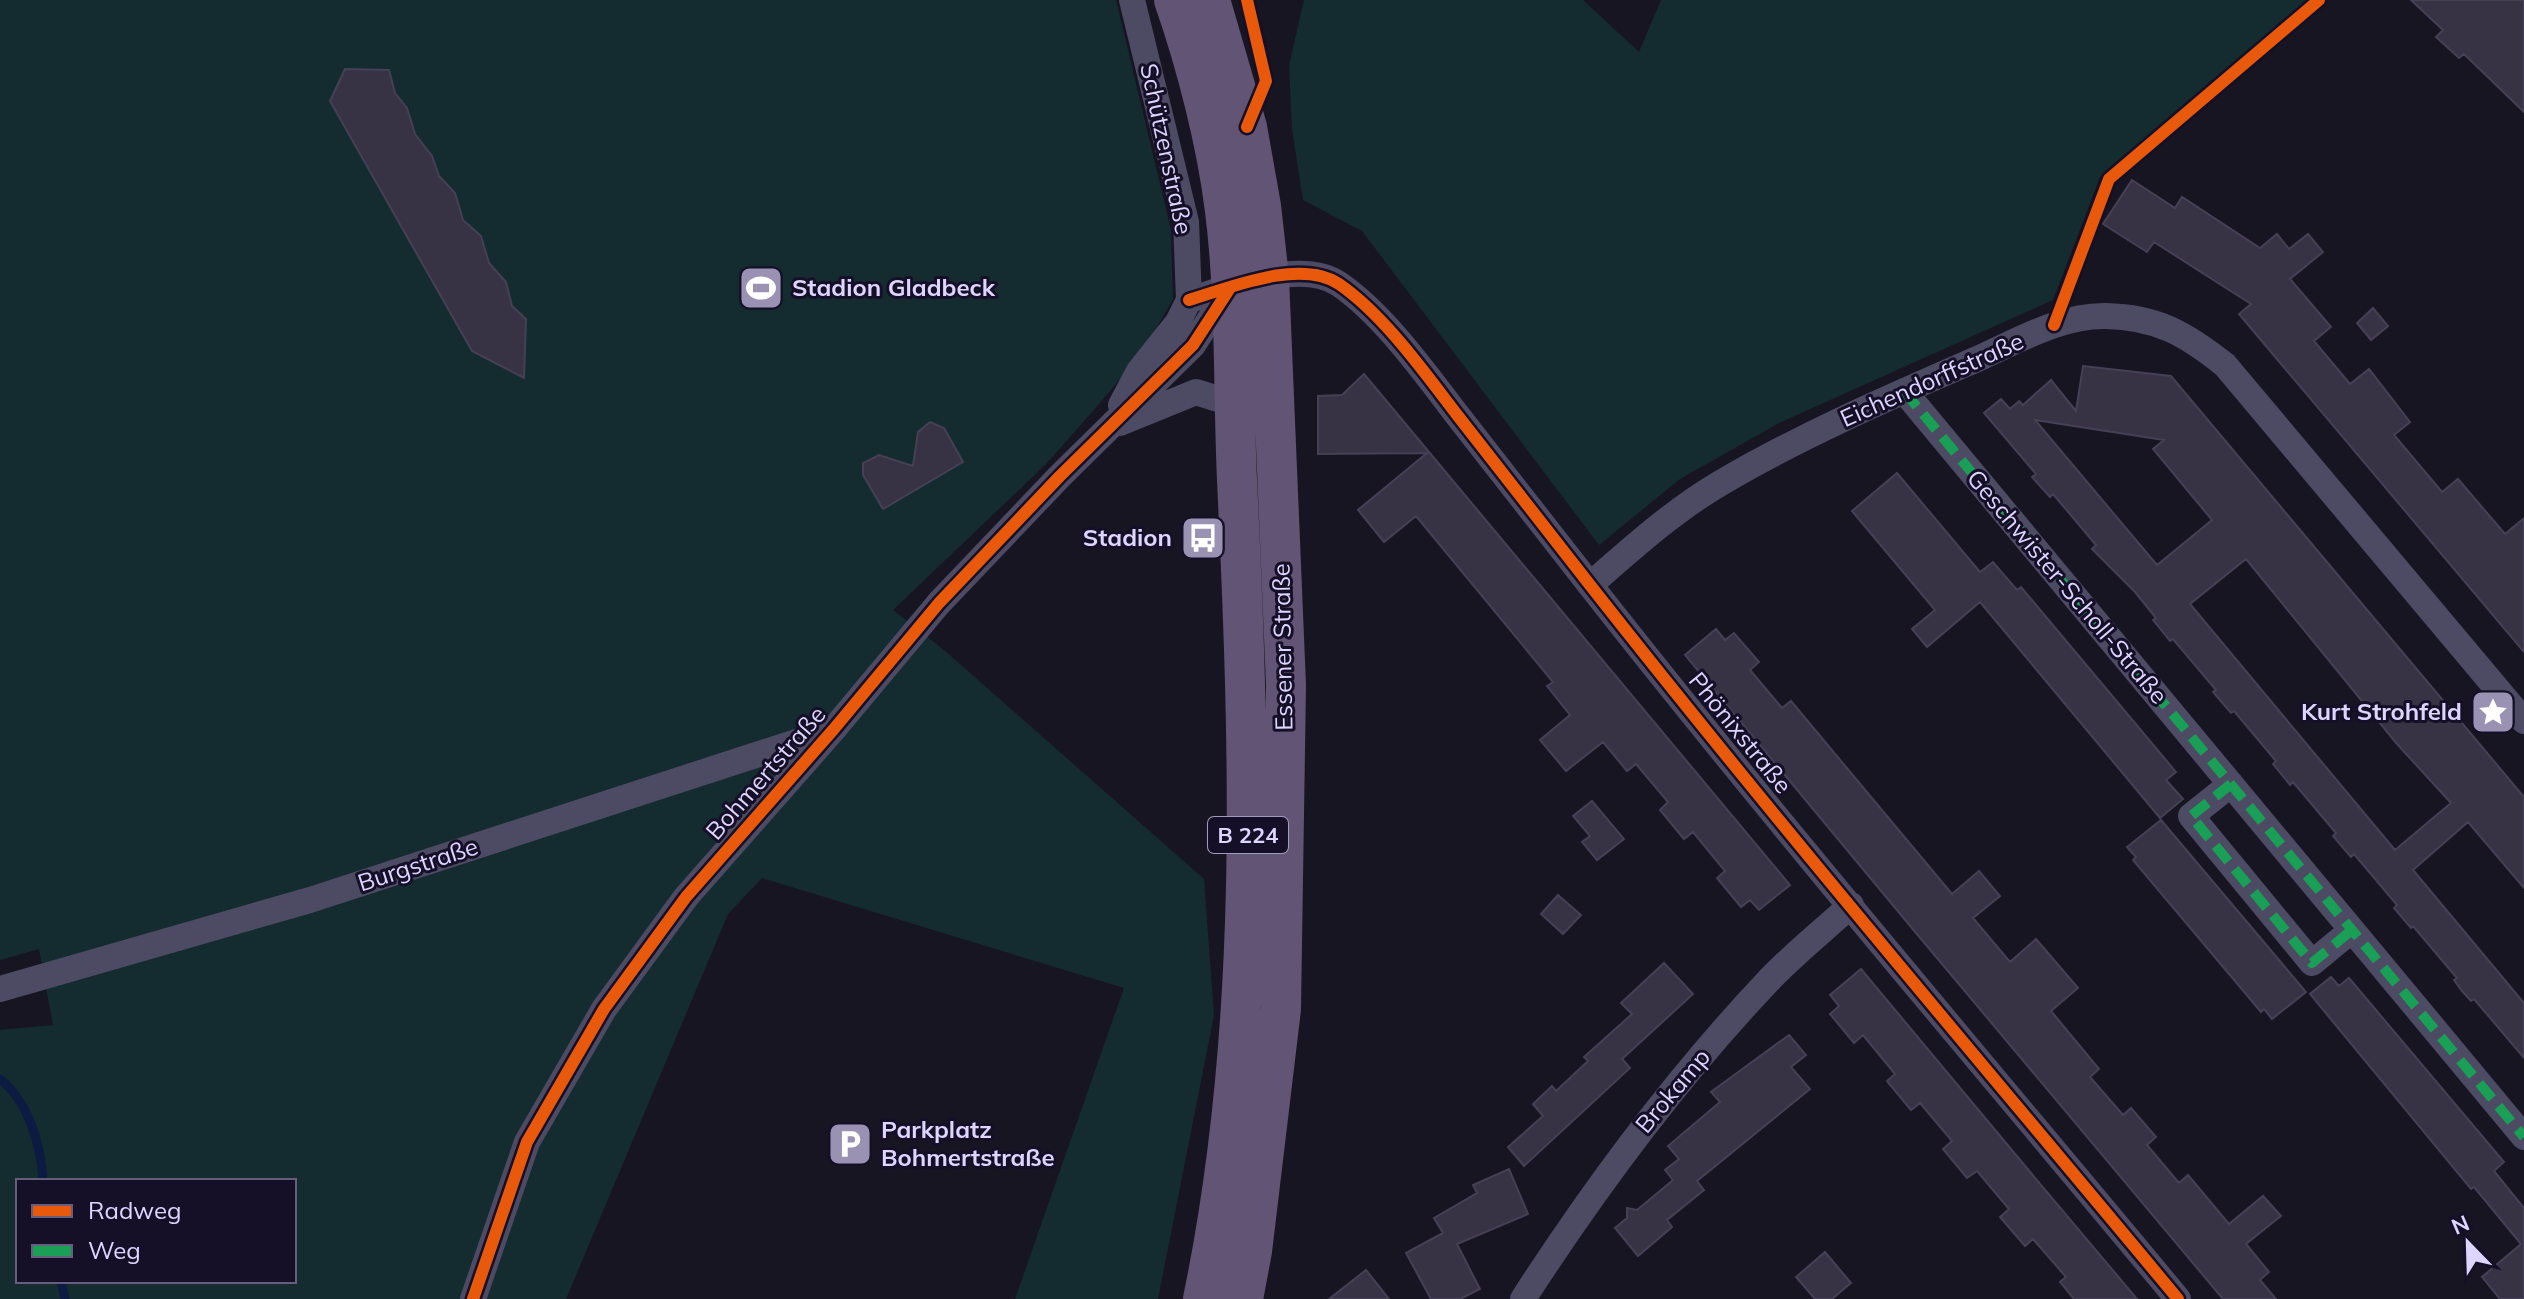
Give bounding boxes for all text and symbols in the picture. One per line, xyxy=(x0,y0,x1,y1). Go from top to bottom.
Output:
street label: Schützenstraße xyxy=(1134,61,1200,237)
sports icon: Stadion Gladbeck xyxy=(737,264,785,312)
place label: Stadion Gladbeck xyxy=(792,272,996,302)
street label: Eichendorffstraße xyxy=(1835,325,2028,433)
street label: Geschwister-Scholl-Straße xyxy=(1961,463,2175,710)
bus stop icon: Stadion xyxy=(1179,514,1227,562)
place label: Stadion xyxy=(1083,522,1172,552)
street label: Essener Straße xyxy=(1266,563,1298,731)
street label: Phönixstraße xyxy=(1683,666,1799,799)
place icon: Kurt Strohfeld xyxy=(2469,688,2517,736)
place label: Kurt Strohfeld xyxy=(2301,696,2462,726)
street label: Bohmertstraße xyxy=(699,699,831,845)
road number: B 224 xyxy=(1208,817,1288,853)
street label: Burgstraße xyxy=(354,831,482,898)
street label: Brokamp xyxy=(1628,1042,1716,1139)
place label: Parkplatz Bohmertstraße xyxy=(881,1114,1055,1172)
parking icon: Parkplatz Bohmertstraße xyxy=(826,1120,874,1168)
legend xyxy=(16,1179,296,1283)
text: Radweg xyxy=(88,1195,182,1225)
north arrow xyxy=(2428,1203,2508,1283)
text: N xyxy=(2447,1208,2473,1241)
text: Weg xyxy=(88,1235,141,1265)

